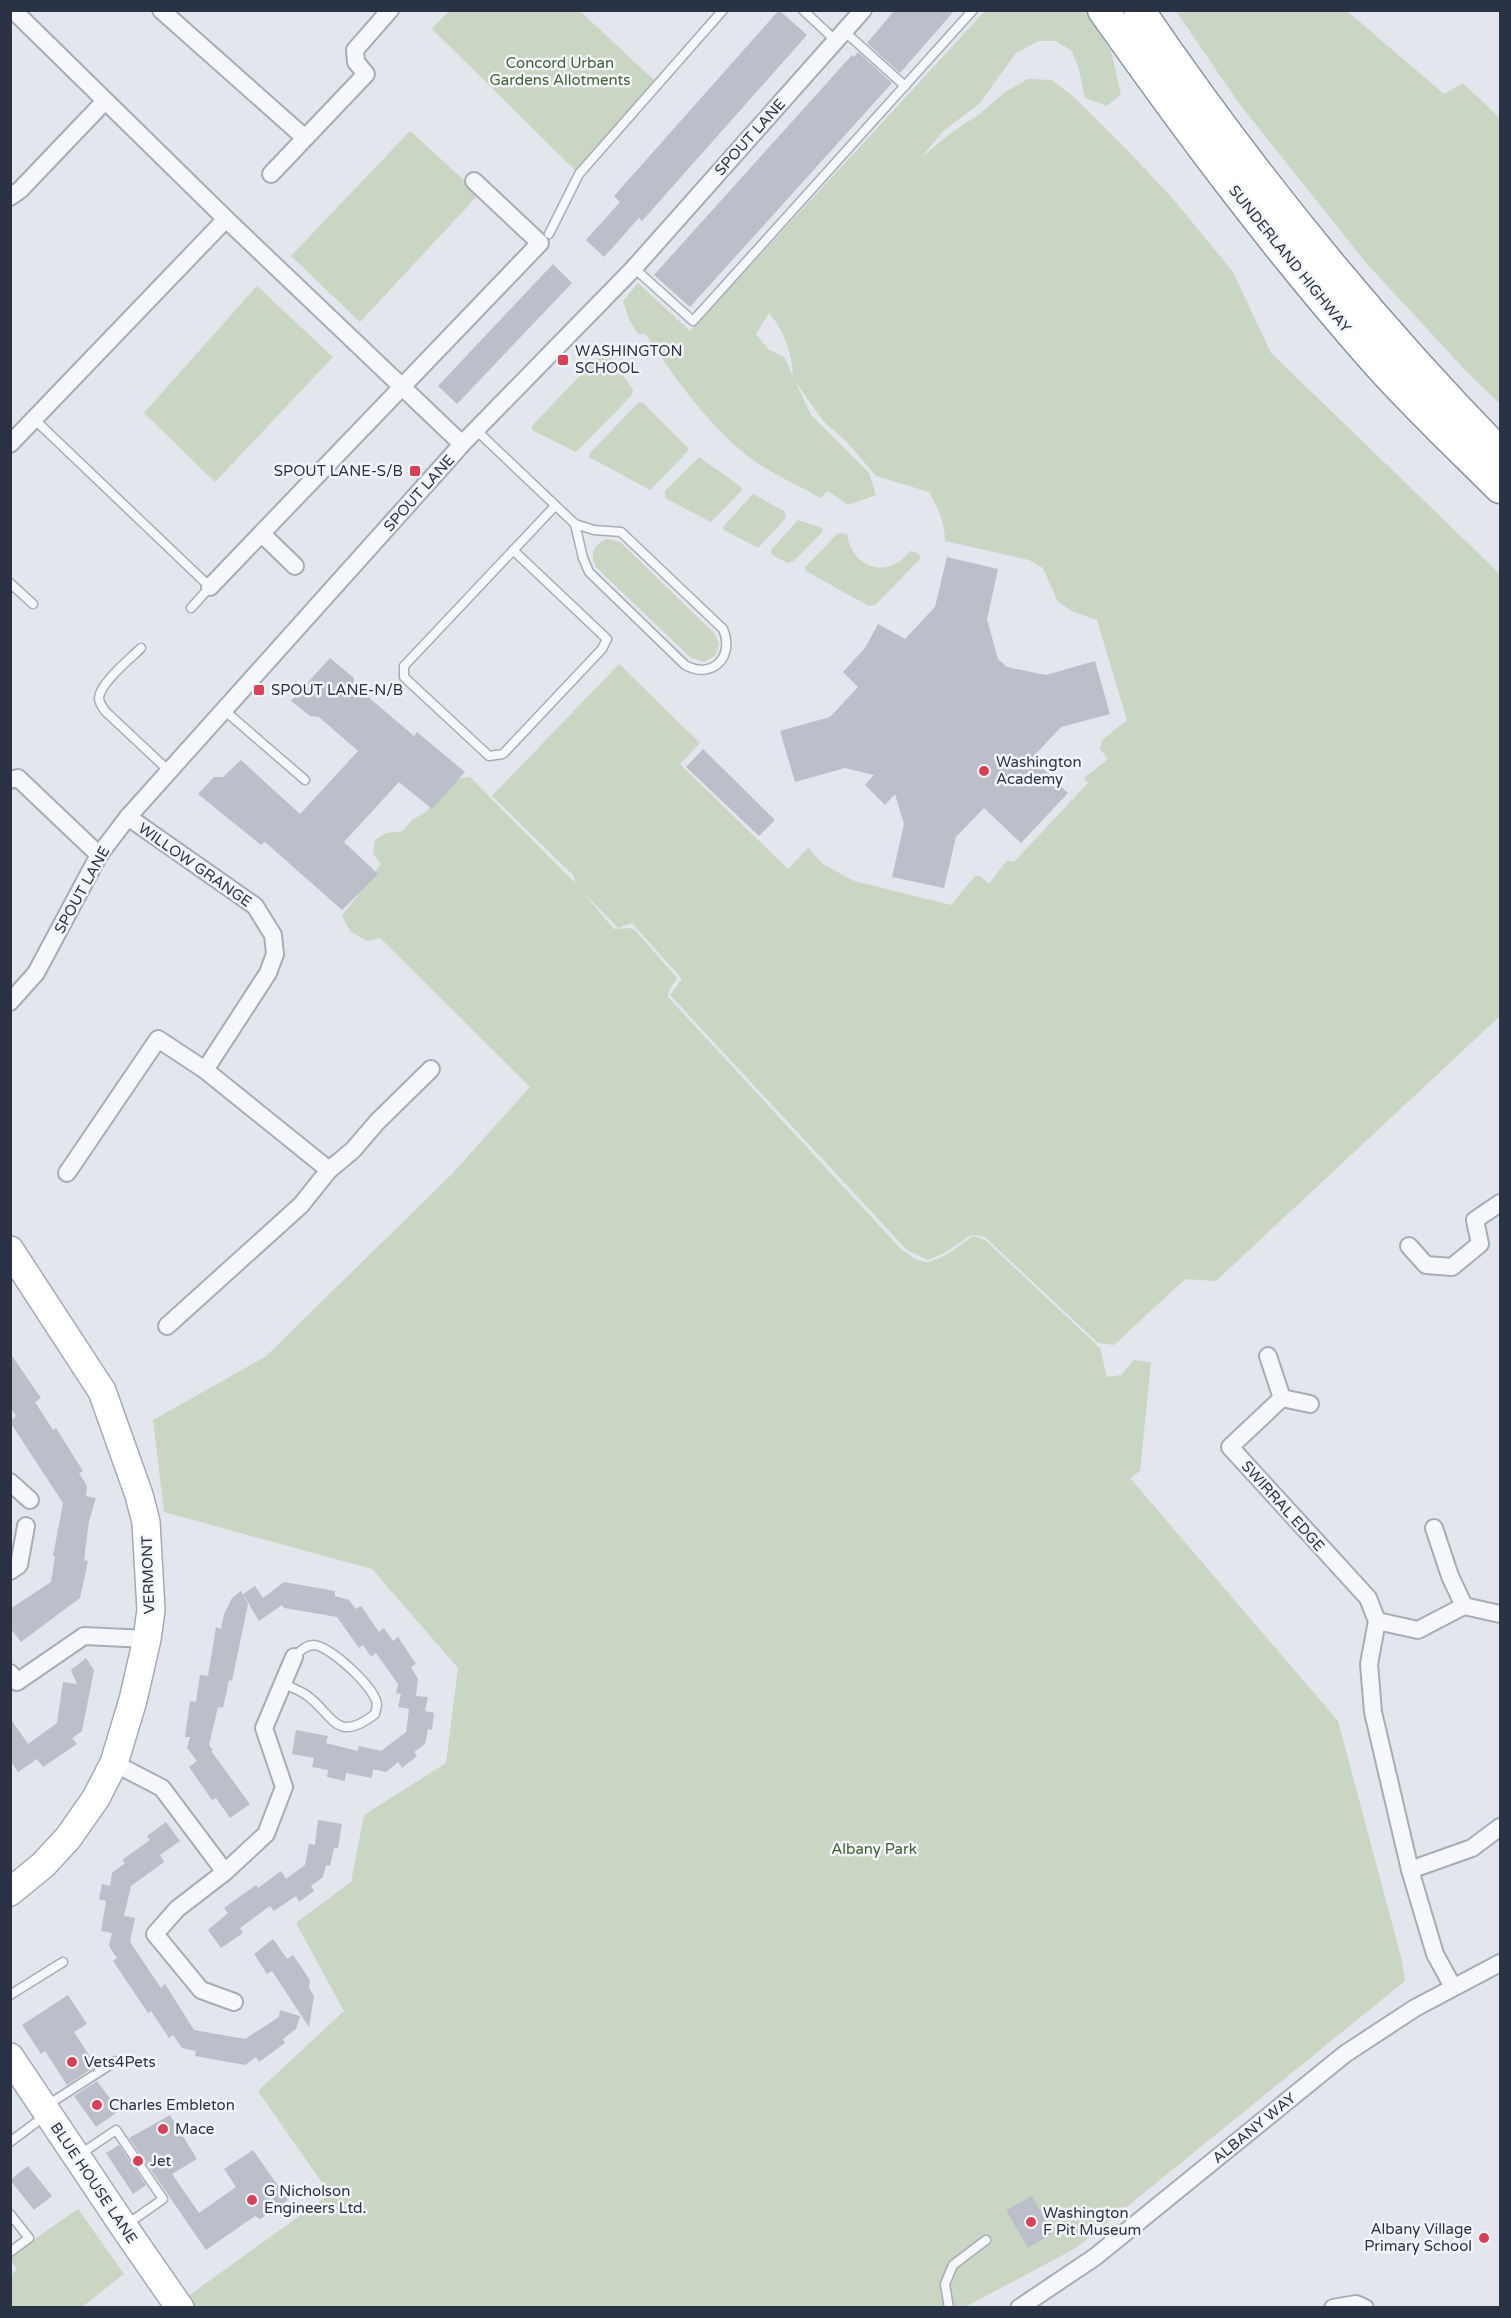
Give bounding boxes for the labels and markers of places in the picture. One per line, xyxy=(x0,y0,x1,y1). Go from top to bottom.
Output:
place label: WASHINGTON SCHOOL xyxy=(575,342,683,377)
marker: WASHINGTON SCHOOL xyxy=(556,353,570,367)
place label: SPOUT LANE-S/B xyxy=(274,462,403,480)
marker: SPOUT LANE-S/B xyxy=(408,464,422,478)
place label: SPOUT LANE-N/B xyxy=(271,681,403,699)
marker: SPOUT LANE-N/B xyxy=(252,683,266,697)
place label: Washington Academy xyxy=(996,753,1082,788)
marker: Washington Academy xyxy=(977,764,991,778)
place label: Vets4Pets xyxy=(84,2053,156,2071)
marker: Vets4Pets xyxy=(65,2055,79,2069)
place label: Charles Embleton xyxy=(109,2096,235,2114)
marker: Charles Embleton xyxy=(90,2098,104,2112)
place label: Mace xyxy=(175,2120,214,2138)
marker: Mace xyxy=(156,2122,170,2136)
place label: Jet xyxy=(150,2152,171,2170)
marker: Jet xyxy=(131,2154,145,2168)
place label: G Nicholson Engineers Ltd. xyxy=(264,2182,366,2217)
marker: G Nicholson Engineers Ltd. xyxy=(245,2193,259,2207)
place label: Washington F Pit Museum xyxy=(1043,2204,1141,2239)
marker: Washington F Pit Museum xyxy=(1024,2215,1038,2229)
place label: Albany Village Primary School xyxy=(1364,2220,1472,2255)
marker: Albany Village Primary School xyxy=(1477,2231,1491,2245)

